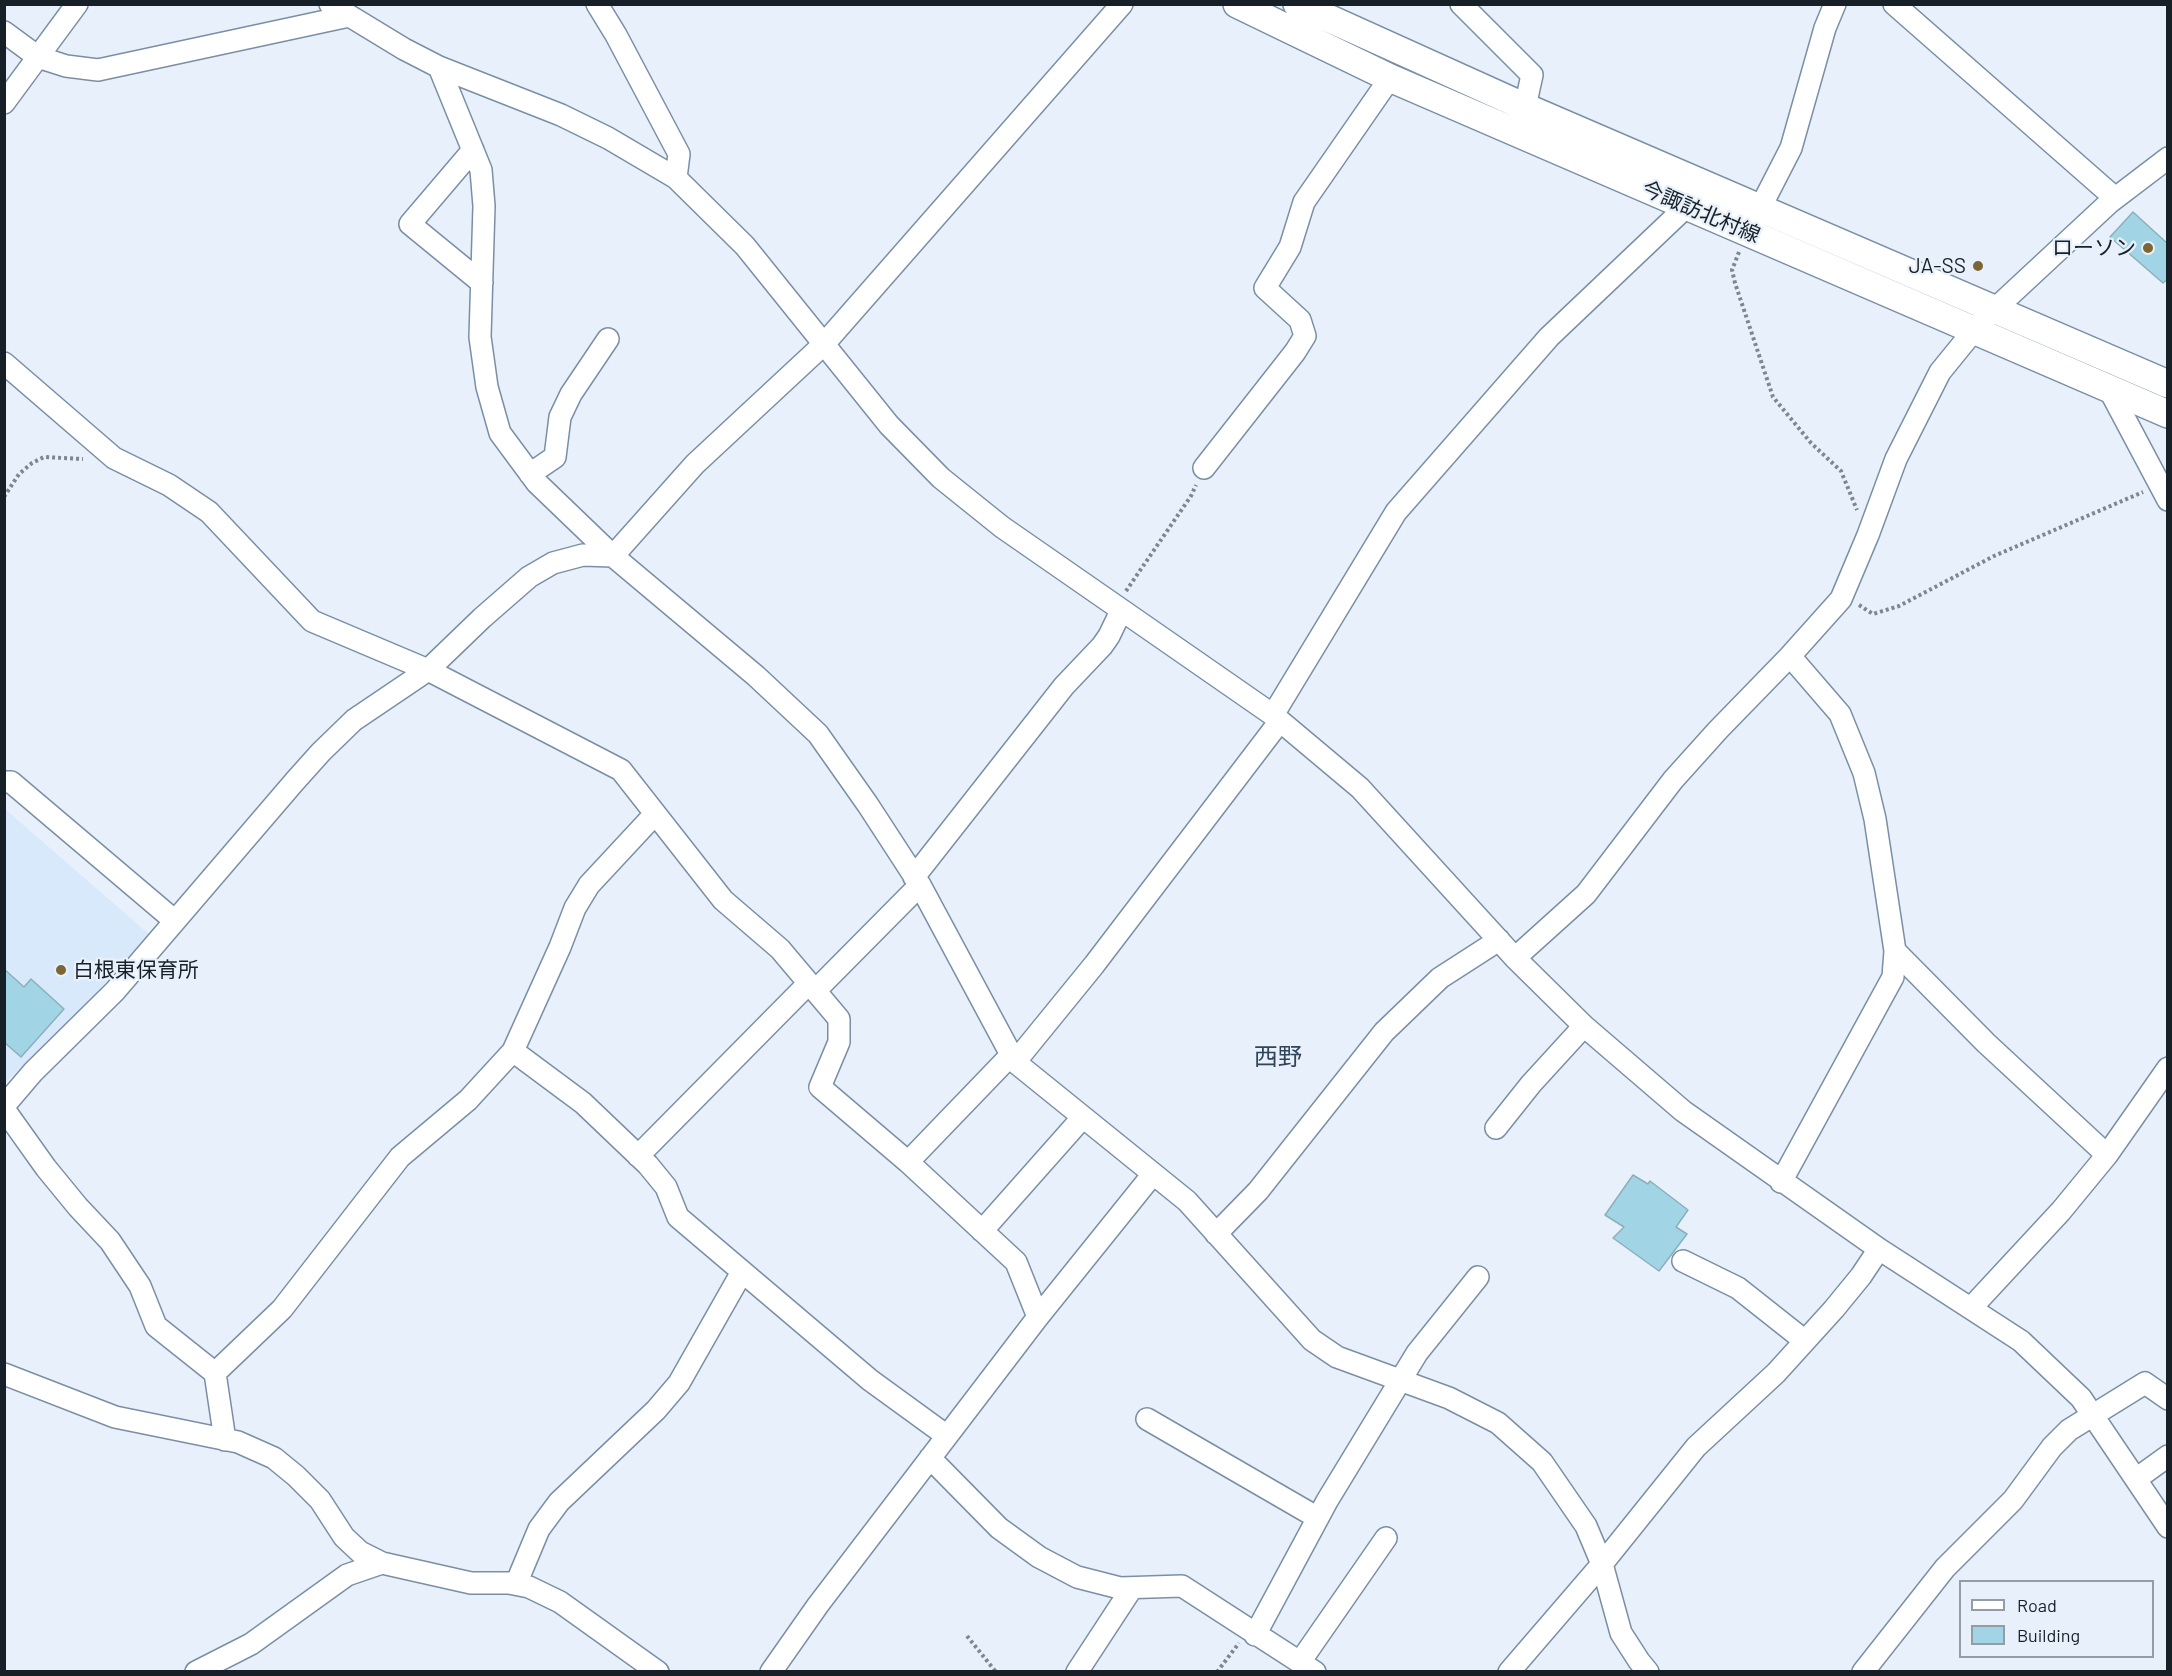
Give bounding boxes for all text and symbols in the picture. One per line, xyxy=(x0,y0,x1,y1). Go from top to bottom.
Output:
street label: 今諏訪北村線 xyxy=(1638,176,1764,248)
place label: ローソン xyxy=(2052,235,2136,261)
marker: ローソン xyxy=(2141,241,2155,255)
place label: JA-SS xyxy=(1909,253,1966,279)
marker: JA-SS xyxy=(1971,259,1985,273)
place label: 白根東保育所 xyxy=(73,957,199,983)
marker: 白根東保育所 xyxy=(54,963,68,977)
district label: 西野 xyxy=(1254,1043,1302,1071)
legend xyxy=(1959,1580,2154,1658)
text: Road xyxy=(2017,1594,2057,1616)
text: Building xyxy=(2017,1624,2080,1646)

